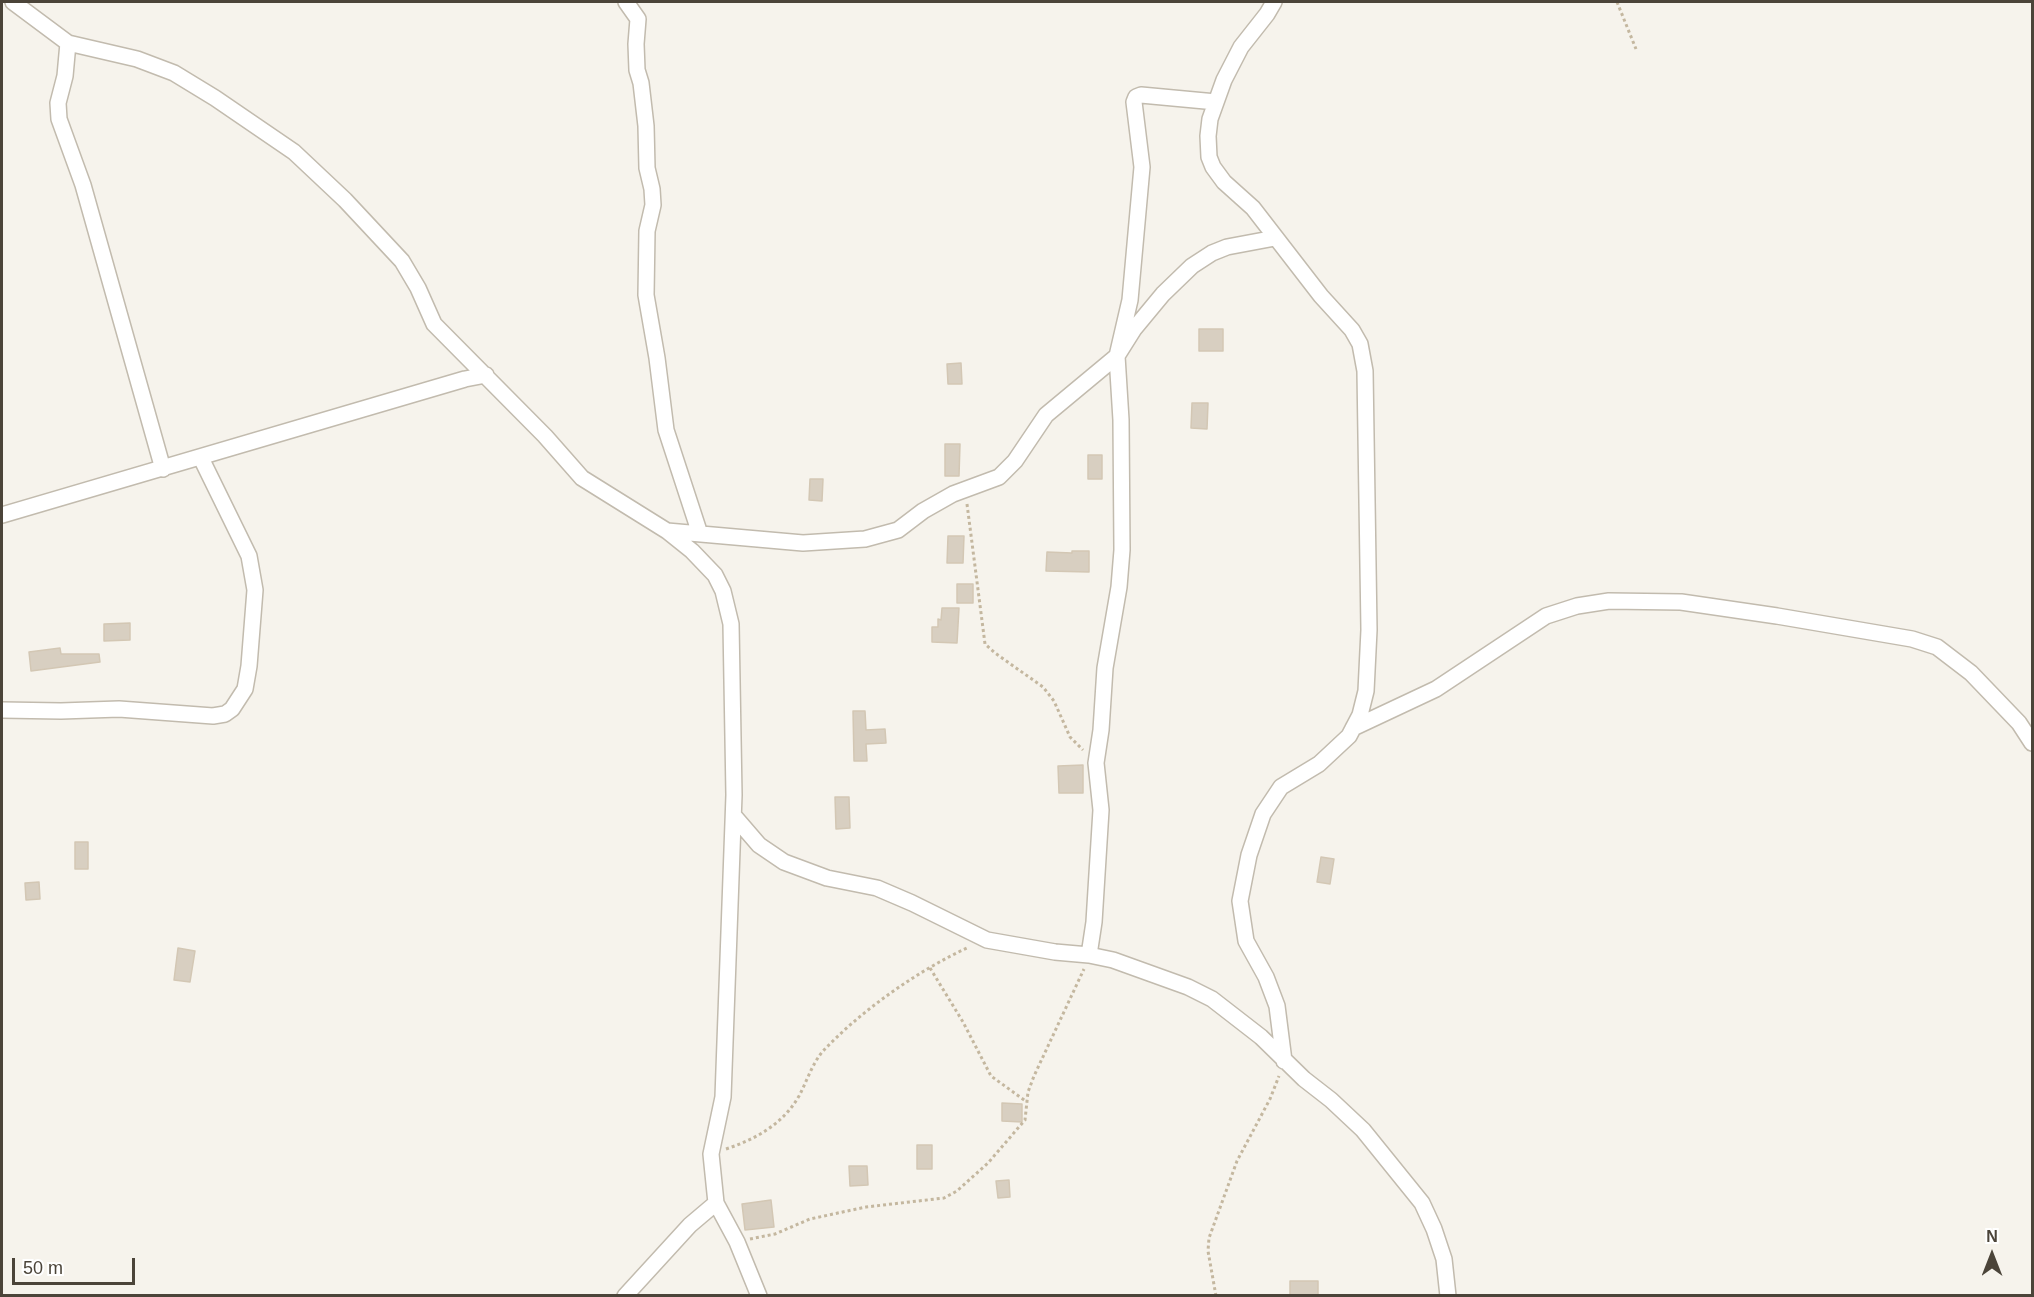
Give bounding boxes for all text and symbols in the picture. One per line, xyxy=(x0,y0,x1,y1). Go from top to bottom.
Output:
north arrow xyxy=(1962,1225,2022,1285)
text: N xyxy=(1986,1228,1998,1245)
scale bar xyxy=(15,1246,138,1284)
text: 50 m xyxy=(23,1258,63,1278)

